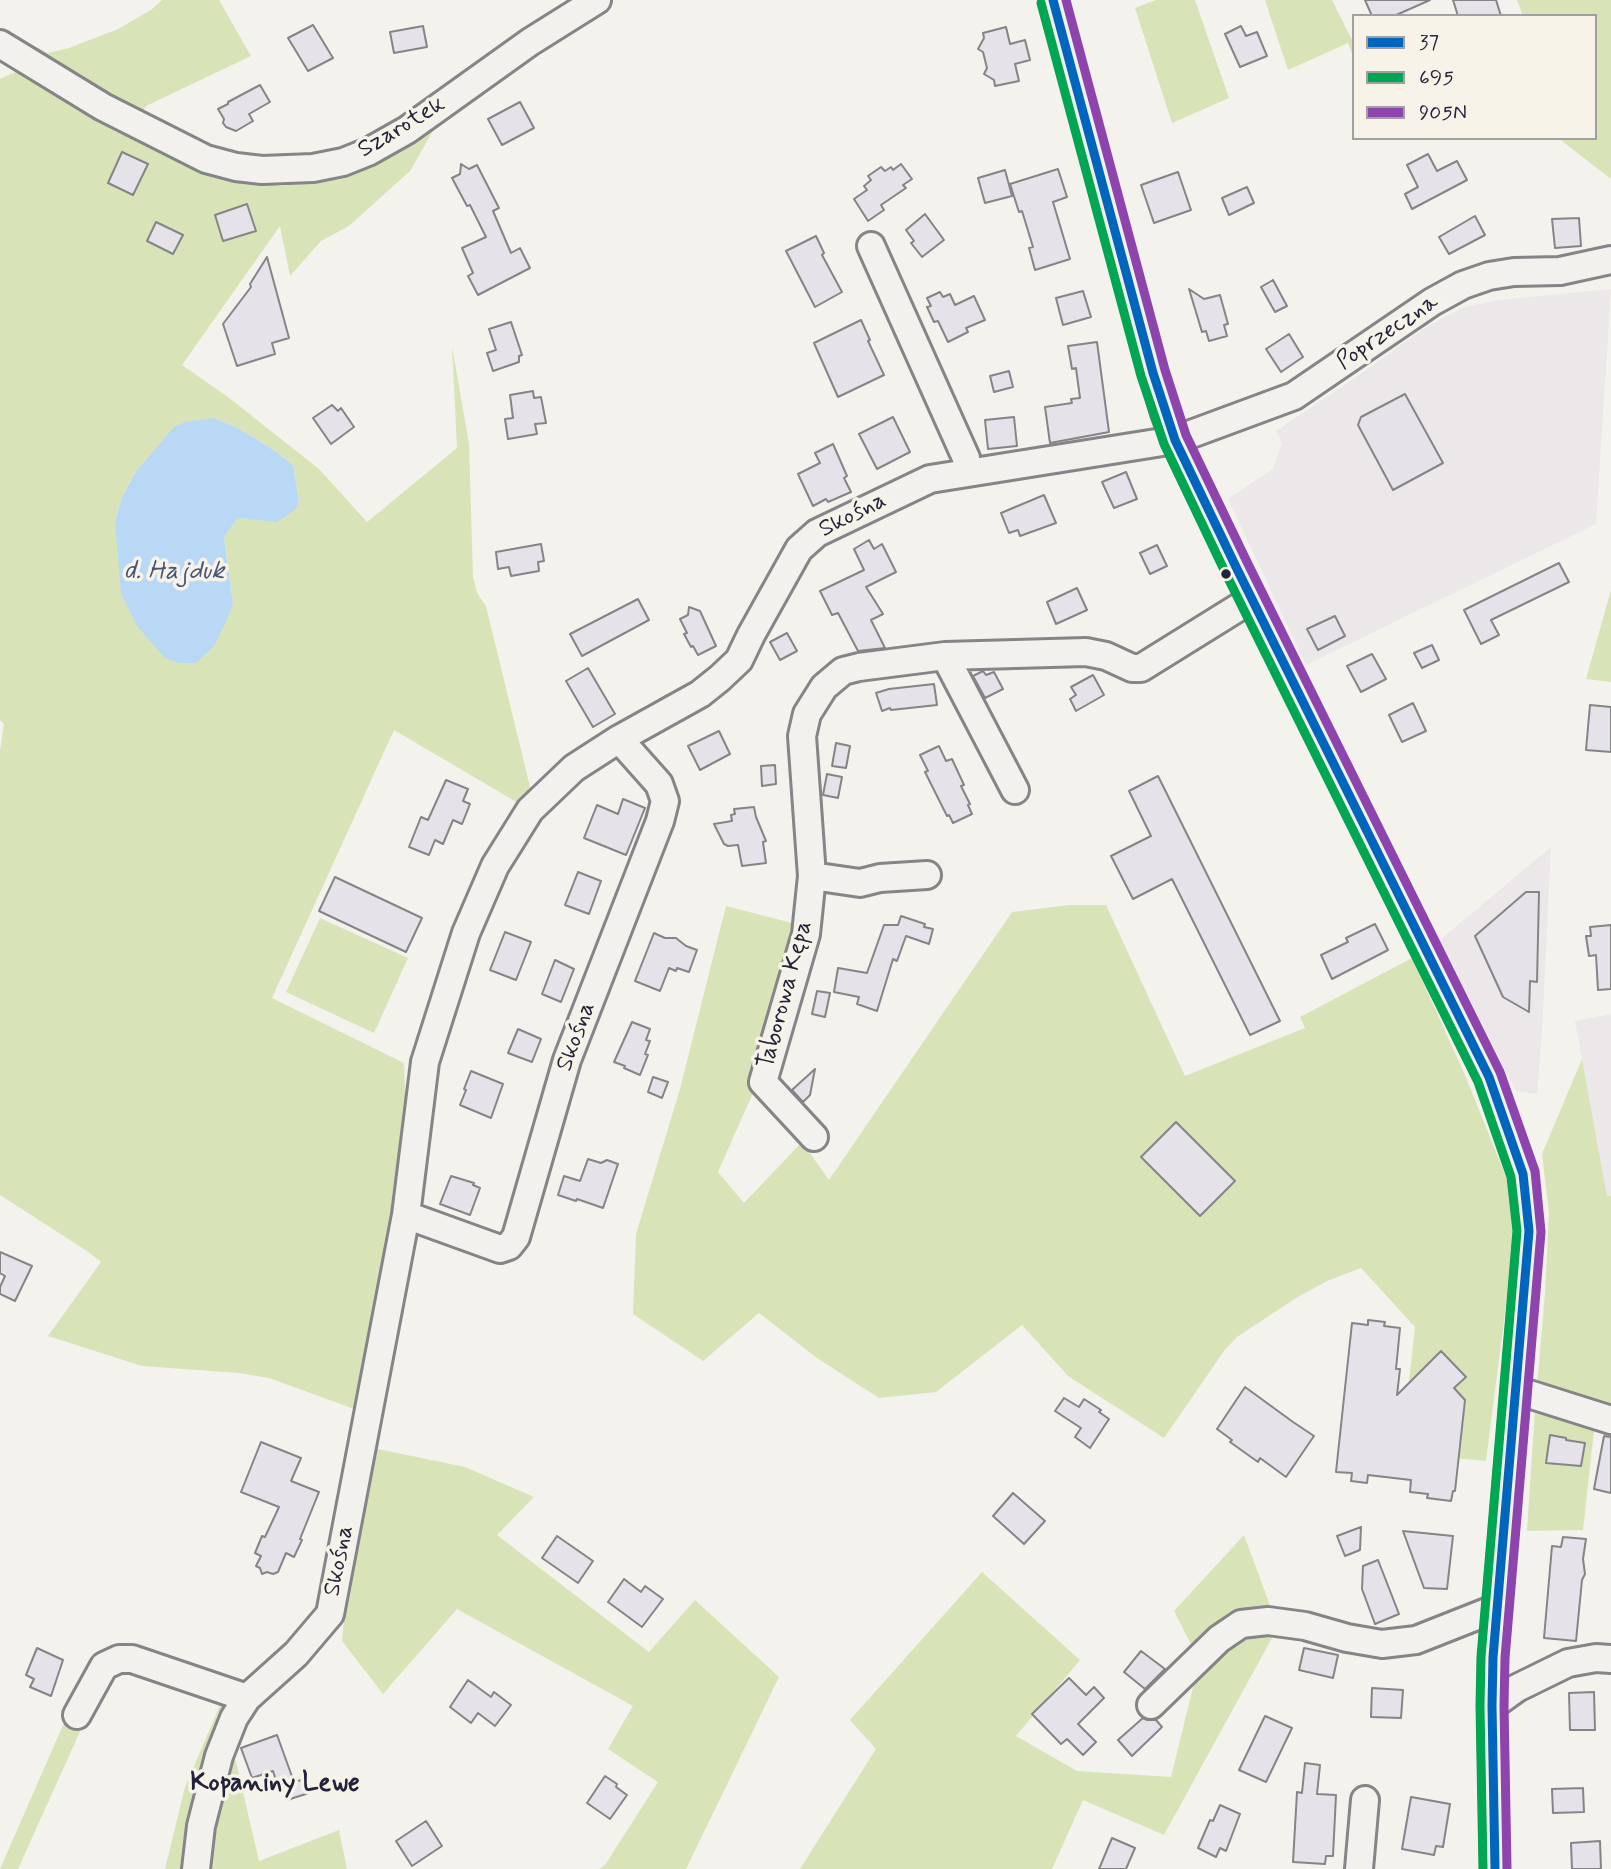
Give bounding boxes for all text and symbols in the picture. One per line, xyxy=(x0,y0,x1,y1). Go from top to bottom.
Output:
legend xyxy=(1352,14,1597,140)
text: 37 xyxy=(1419,29,1439,57)
text: 695 xyxy=(1419,64,1454,92)
street label: Szarotek xyxy=(353,91,451,165)
text: 905N xyxy=(1419,99,1467,127)
street label: Poprzeczna xyxy=(1332,289,1444,377)
street label: Skośna xyxy=(815,487,891,545)
water label: d. Hajduk xyxy=(124,557,224,589)
unlabelled marker xyxy=(1219,567,1233,581)
street label: Taborowa Kępa xyxy=(752,918,820,1072)
street label: Skośna xyxy=(551,998,603,1076)
street label: Skośna xyxy=(319,1523,361,1599)
district label: Kopaniny Lewe xyxy=(190,1769,360,1801)

